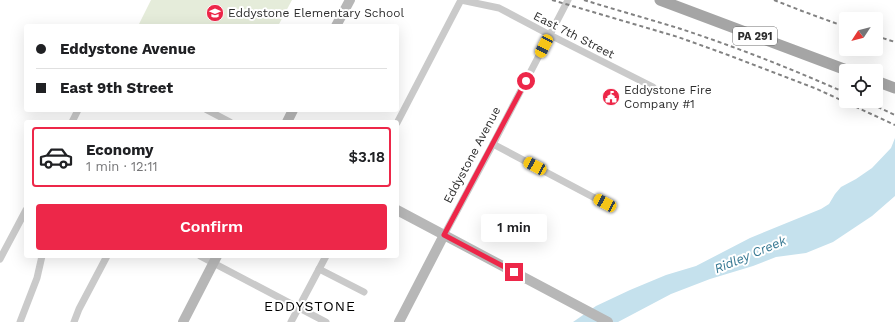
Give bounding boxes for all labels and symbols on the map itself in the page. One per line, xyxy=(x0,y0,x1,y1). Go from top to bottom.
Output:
school or university icon: Eddystone Elementary School xyxy=(205,3,225,23)
place label: Eddystone Elementary School xyxy=(228,6,404,20)
street label: East 7th Street xyxy=(531,9,617,61)
north arrow xyxy=(839,12,883,56)
road number: PA 291 xyxy=(733,27,777,45)
car xyxy=(533,33,555,59)
route start xyxy=(517,72,535,90)
place label: Eddystone Fire Company #1 xyxy=(624,83,712,111)
public building icon: Eddystone Fire Company #1 xyxy=(601,87,621,107)
street label: Eddystone Avenue xyxy=(441,104,503,206)
car xyxy=(522,155,548,177)
car xyxy=(592,192,618,214)
callout: 1 min xyxy=(481,214,547,242)
water label: Ridley Creek xyxy=(712,232,789,276)
route end xyxy=(505,263,523,281)
district label: EDDYSTONE xyxy=(264,298,356,314)

